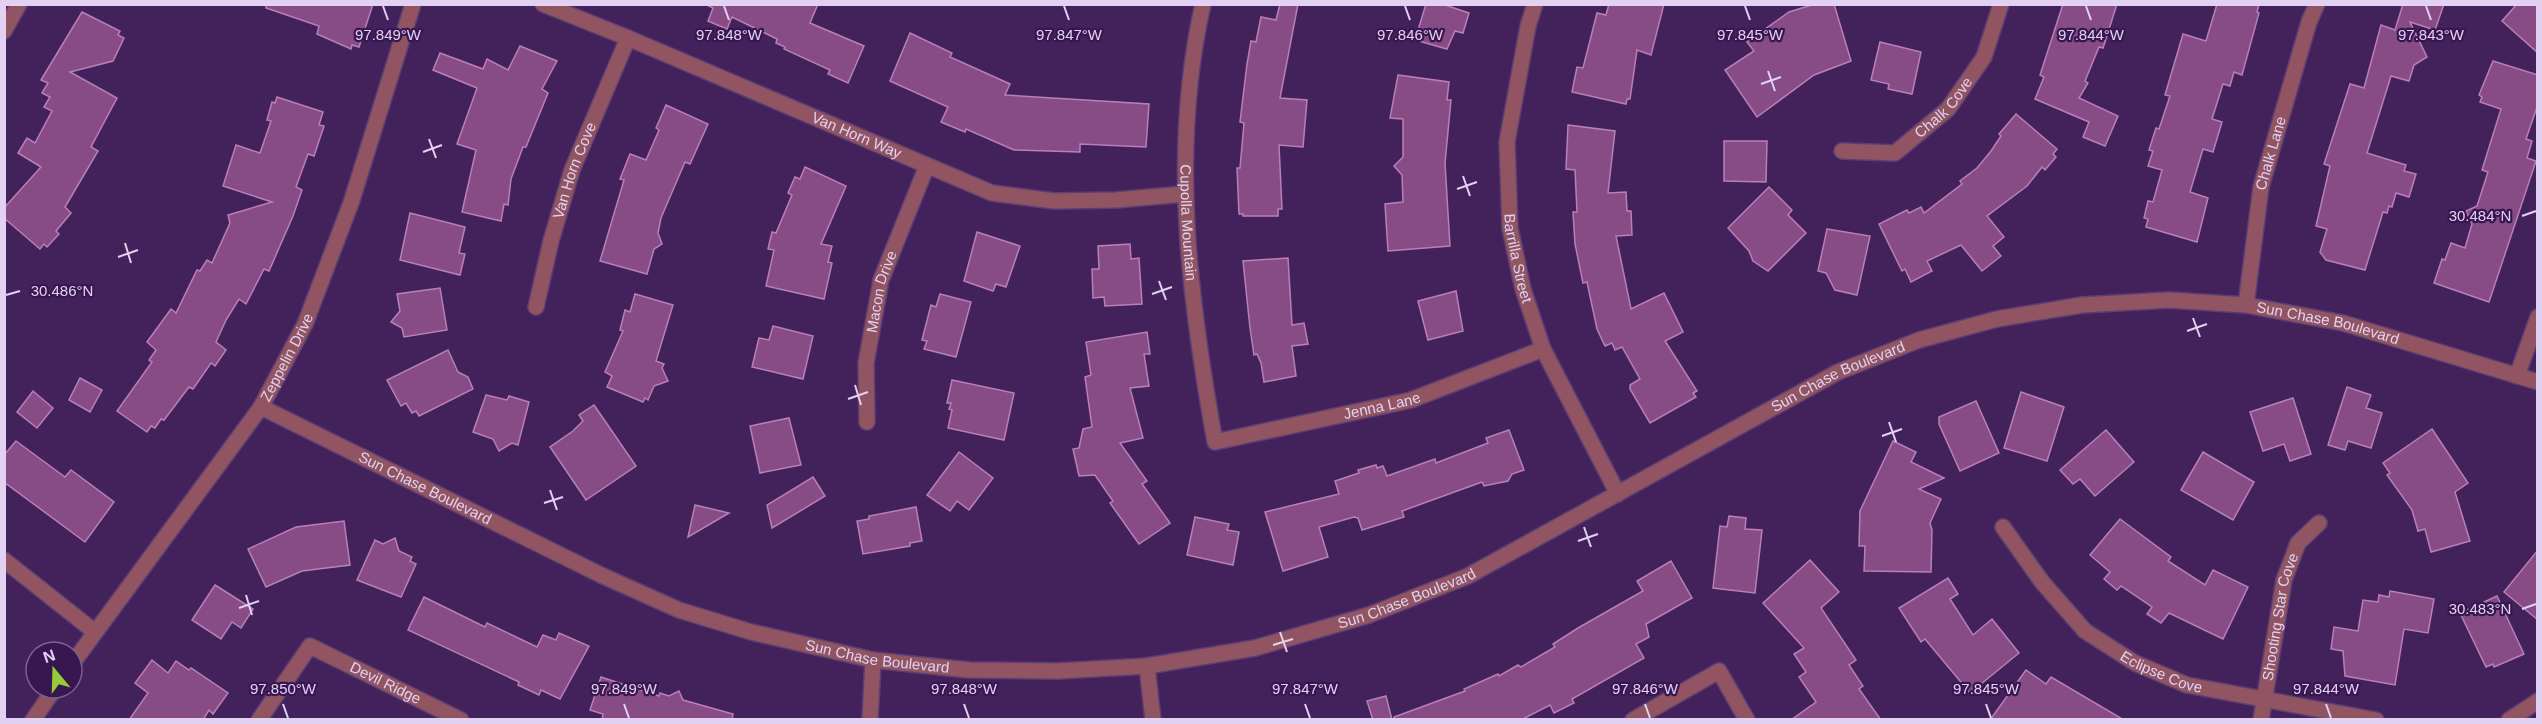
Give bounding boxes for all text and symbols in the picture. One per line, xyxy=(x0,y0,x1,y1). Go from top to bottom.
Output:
text: 97.849°W xyxy=(355,26,422,43)
text: 97.848°W xyxy=(696,26,763,43)
text: 97.847°W xyxy=(1036,26,1103,43)
text: 97.846°W xyxy=(1377,26,1444,43)
text: 97.845°W xyxy=(1717,26,1784,43)
text: 97.844°W xyxy=(2058,26,2125,43)
text: 97.843°W xyxy=(2398,26,2465,43)
street label: Chalk Cove xyxy=(1911,74,1976,141)
street label: Van Horn Way xyxy=(809,108,905,162)
street label: Chalk Lane xyxy=(2252,114,2289,192)
street label: Van Horn Cove xyxy=(549,120,599,221)
street label: Cupolla Mountain xyxy=(1177,164,1200,282)
text: 30.484°N xyxy=(2449,207,2511,224)
street label: Barrilla Street xyxy=(1501,213,1536,306)
street label: Macon Drive xyxy=(863,248,900,334)
text: 30.486°N xyxy=(31,282,93,299)
street label: Sun Chase Boulevard xyxy=(2255,298,2401,347)
street label: Zeppelin Drive xyxy=(257,311,316,404)
street label: Sun Chase Boulevard xyxy=(1768,338,1907,415)
street label: Jenna Lane xyxy=(1342,388,1423,422)
street label: Sun Chase Boulevard xyxy=(356,448,494,528)
street label: Shooting Star Cove xyxy=(2259,550,2301,682)
street label: Sun Chase Boulevard xyxy=(1336,564,1478,632)
text: 30.483°N xyxy=(2449,600,2511,617)
street label: Sun Chase Boulevard xyxy=(804,636,950,676)
north arrow xyxy=(24,640,84,700)
text: N xyxy=(41,646,58,666)
street label: Eclipse Cove xyxy=(2117,647,2204,696)
street label: Devil Ridge xyxy=(348,658,424,707)
text: 97.850°W xyxy=(250,680,317,697)
text: 97.849°W xyxy=(591,680,658,697)
text: 97.848°W xyxy=(931,680,998,697)
text: 97.847°W xyxy=(1272,680,1339,697)
text: 97.846°W xyxy=(1612,680,1679,697)
text: 97.845°W xyxy=(1953,680,2020,697)
text: 97.844°W xyxy=(2293,680,2360,697)

